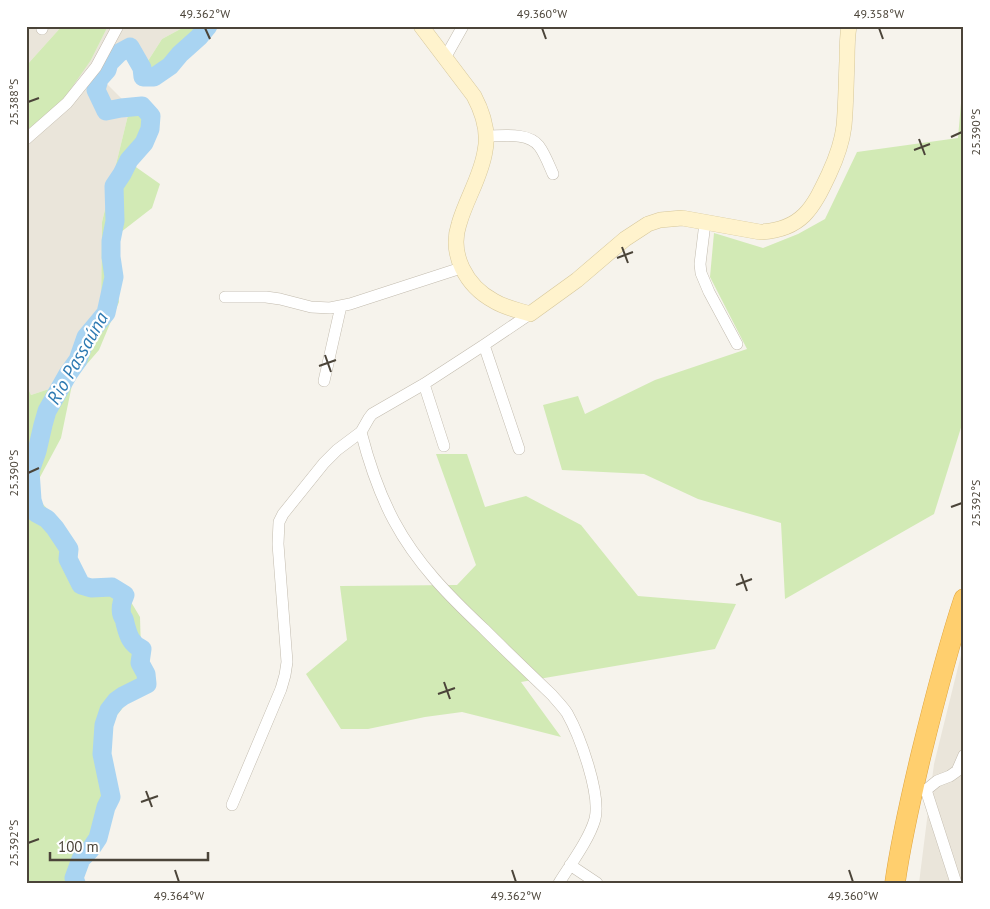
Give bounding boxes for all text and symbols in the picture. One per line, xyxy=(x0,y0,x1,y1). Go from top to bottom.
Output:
text: 49.362°W xyxy=(180,6,230,21)
text: 49.360°W xyxy=(517,6,567,21)
text: 49.358°W xyxy=(854,6,904,21)
text: 25.388°S xyxy=(6,79,21,125)
text: 25.390°S xyxy=(968,109,983,155)
water label: Rio Passaúna xyxy=(41,307,113,408)
text: 25.390°S xyxy=(6,450,21,496)
text: 25.392°S xyxy=(968,480,983,526)
text: 25.392°S xyxy=(6,820,21,866)
scale bar xyxy=(50,829,208,861)
text: 100 m xyxy=(58,837,99,856)
text: 49.364°W xyxy=(154,888,204,903)
text: 49.362°W xyxy=(491,888,541,903)
text: 49.360°W xyxy=(828,888,878,903)

